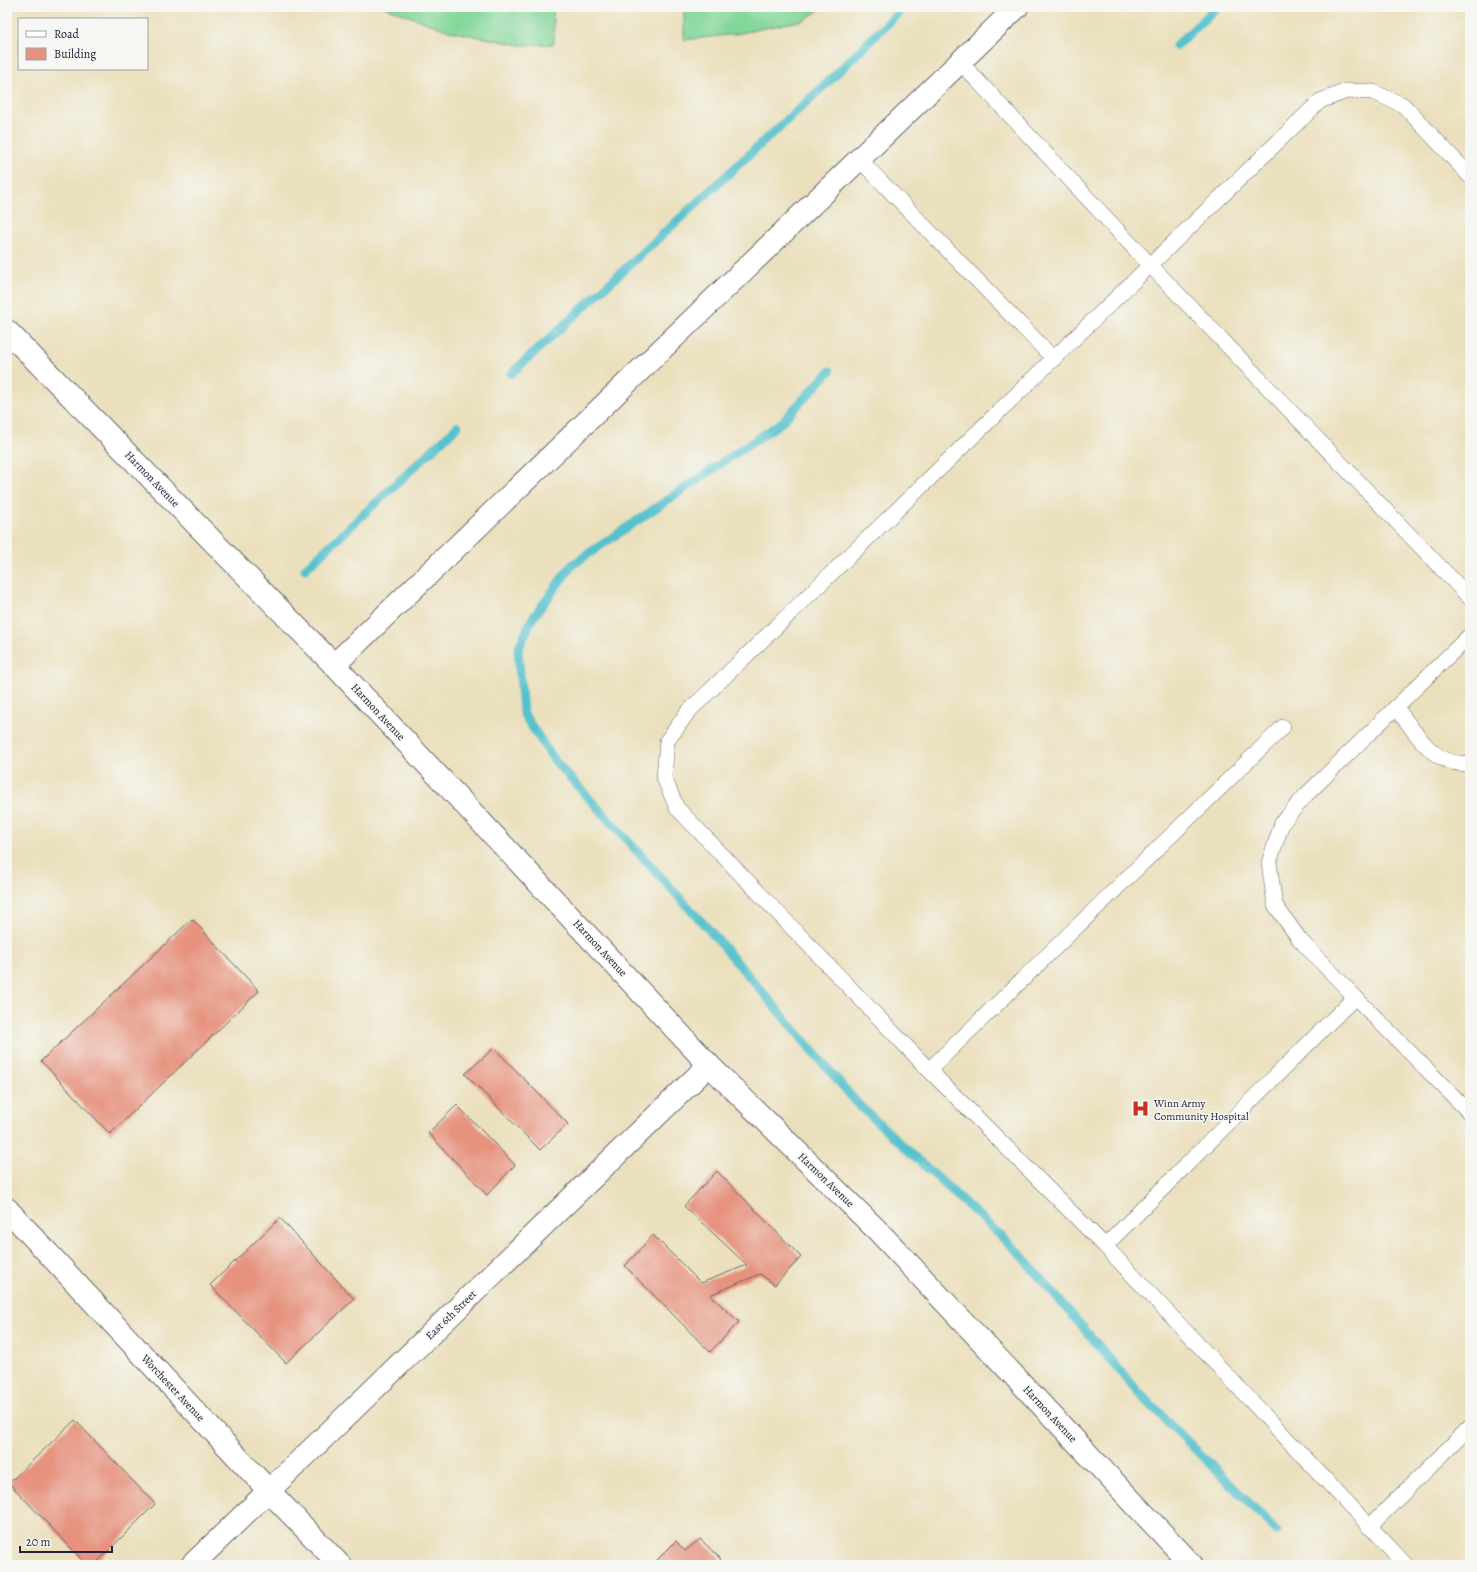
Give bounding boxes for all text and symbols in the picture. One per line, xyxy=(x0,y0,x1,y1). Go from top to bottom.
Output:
legend xyxy=(18,18,148,70)
text: Road xyxy=(54,26,80,42)
text: Building xyxy=(54,46,96,62)
street label: Harmon Avenue xyxy=(121,448,183,511)
street label: Harmon Avenue xyxy=(348,680,408,744)
street label: Harmon Avenue xyxy=(570,916,630,980)
place label: Winn Army Community Hospital xyxy=(1153,1096,1249,1124)
hospital icon: Winn Army Community Hospital xyxy=(1131,1099,1151,1119)
street label: Harmon Avenue xyxy=(795,1149,858,1211)
street label: East 6th Street xyxy=(422,1287,480,1343)
street label: Worchester Avenue xyxy=(137,1350,208,1425)
street label: Harmon Avenue xyxy=(1020,1382,1080,1446)
scale bar xyxy=(20,1528,112,1554)
text: 20 m xyxy=(26,1534,50,1550)

